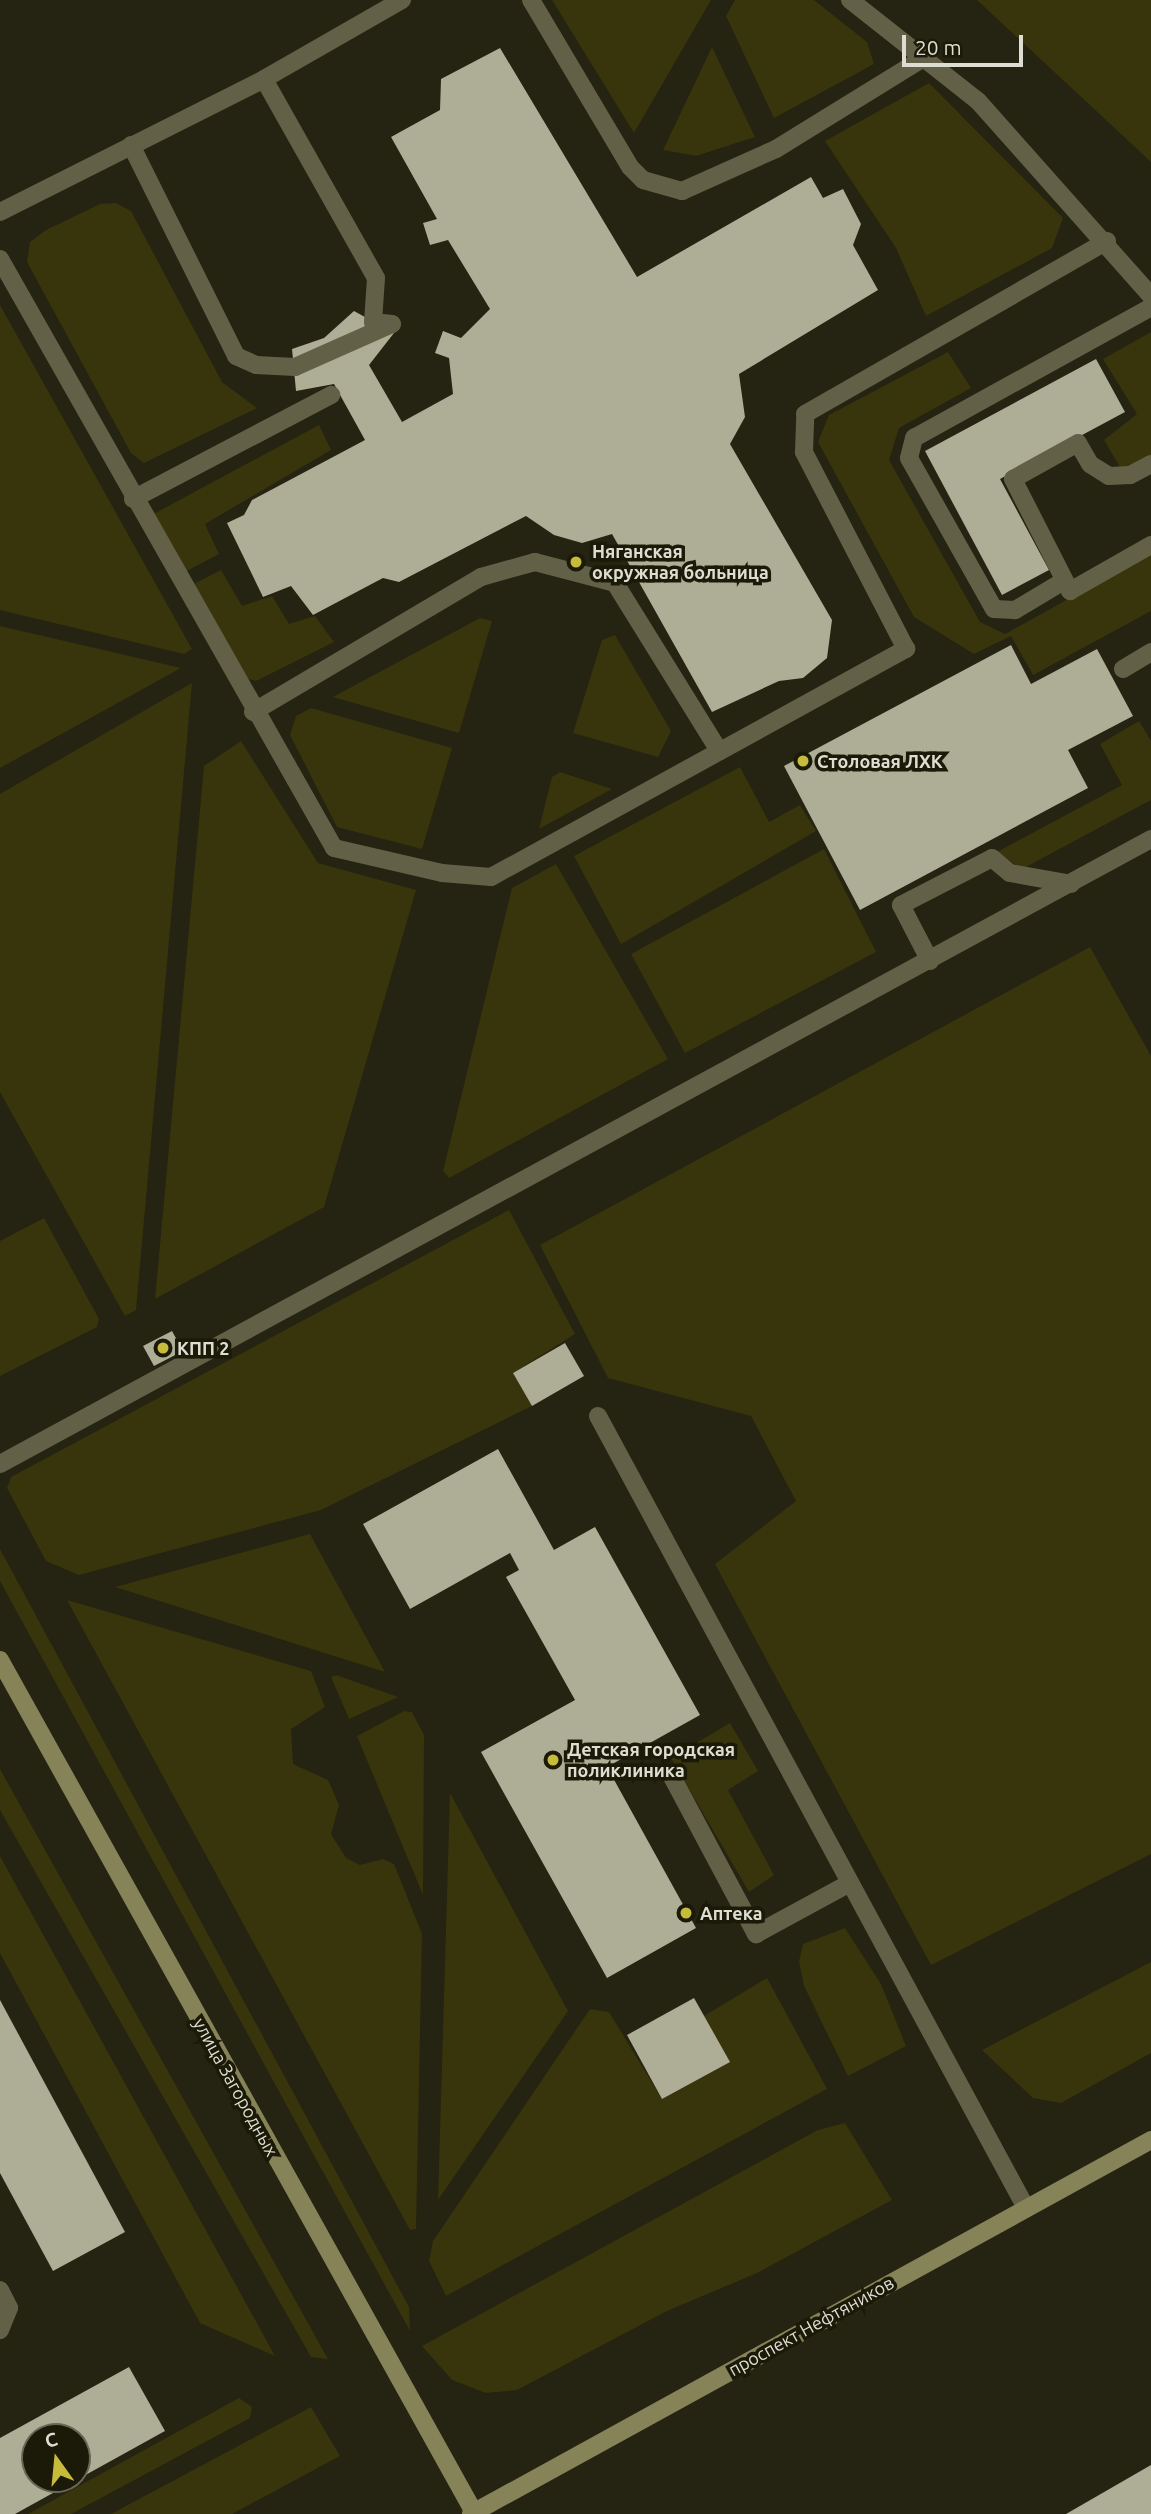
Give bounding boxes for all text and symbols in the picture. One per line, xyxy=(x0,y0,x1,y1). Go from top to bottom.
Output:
scale bar xyxy=(906,21,1027,65)
text: 20 m xyxy=(915,35,962,59)
place label: Няганская окружная больница xyxy=(592,541,769,584)
marker: Няганская окружная больница xyxy=(566,552,586,572)
place label: Столовая ЛХК xyxy=(817,750,943,772)
marker: Столовая ЛХК xyxy=(795,753,811,769)
place label: КПП 2 xyxy=(177,1337,229,1359)
marker: КПП 2 xyxy=(155,1340,171,1356)
place label: Детская городская поликлиника xyxy=(567,1739,735,1782)
marker: Детская городская поликлиника xyxy=(545,1752,561,1768)
place label: Аптека xyxy=(700,1902,763,1924)
marker: Аптека xyxy=(678,1905,694,1921)
street label: улица Загородных xyxy=(189,2014,283,2160)
street label: проспект Нефтяников xyxy=(725,2272,897,2380)
north arrow xyxy=(21,2423,91,2493)
text: С xyxy=(42,2427,60,2452)

